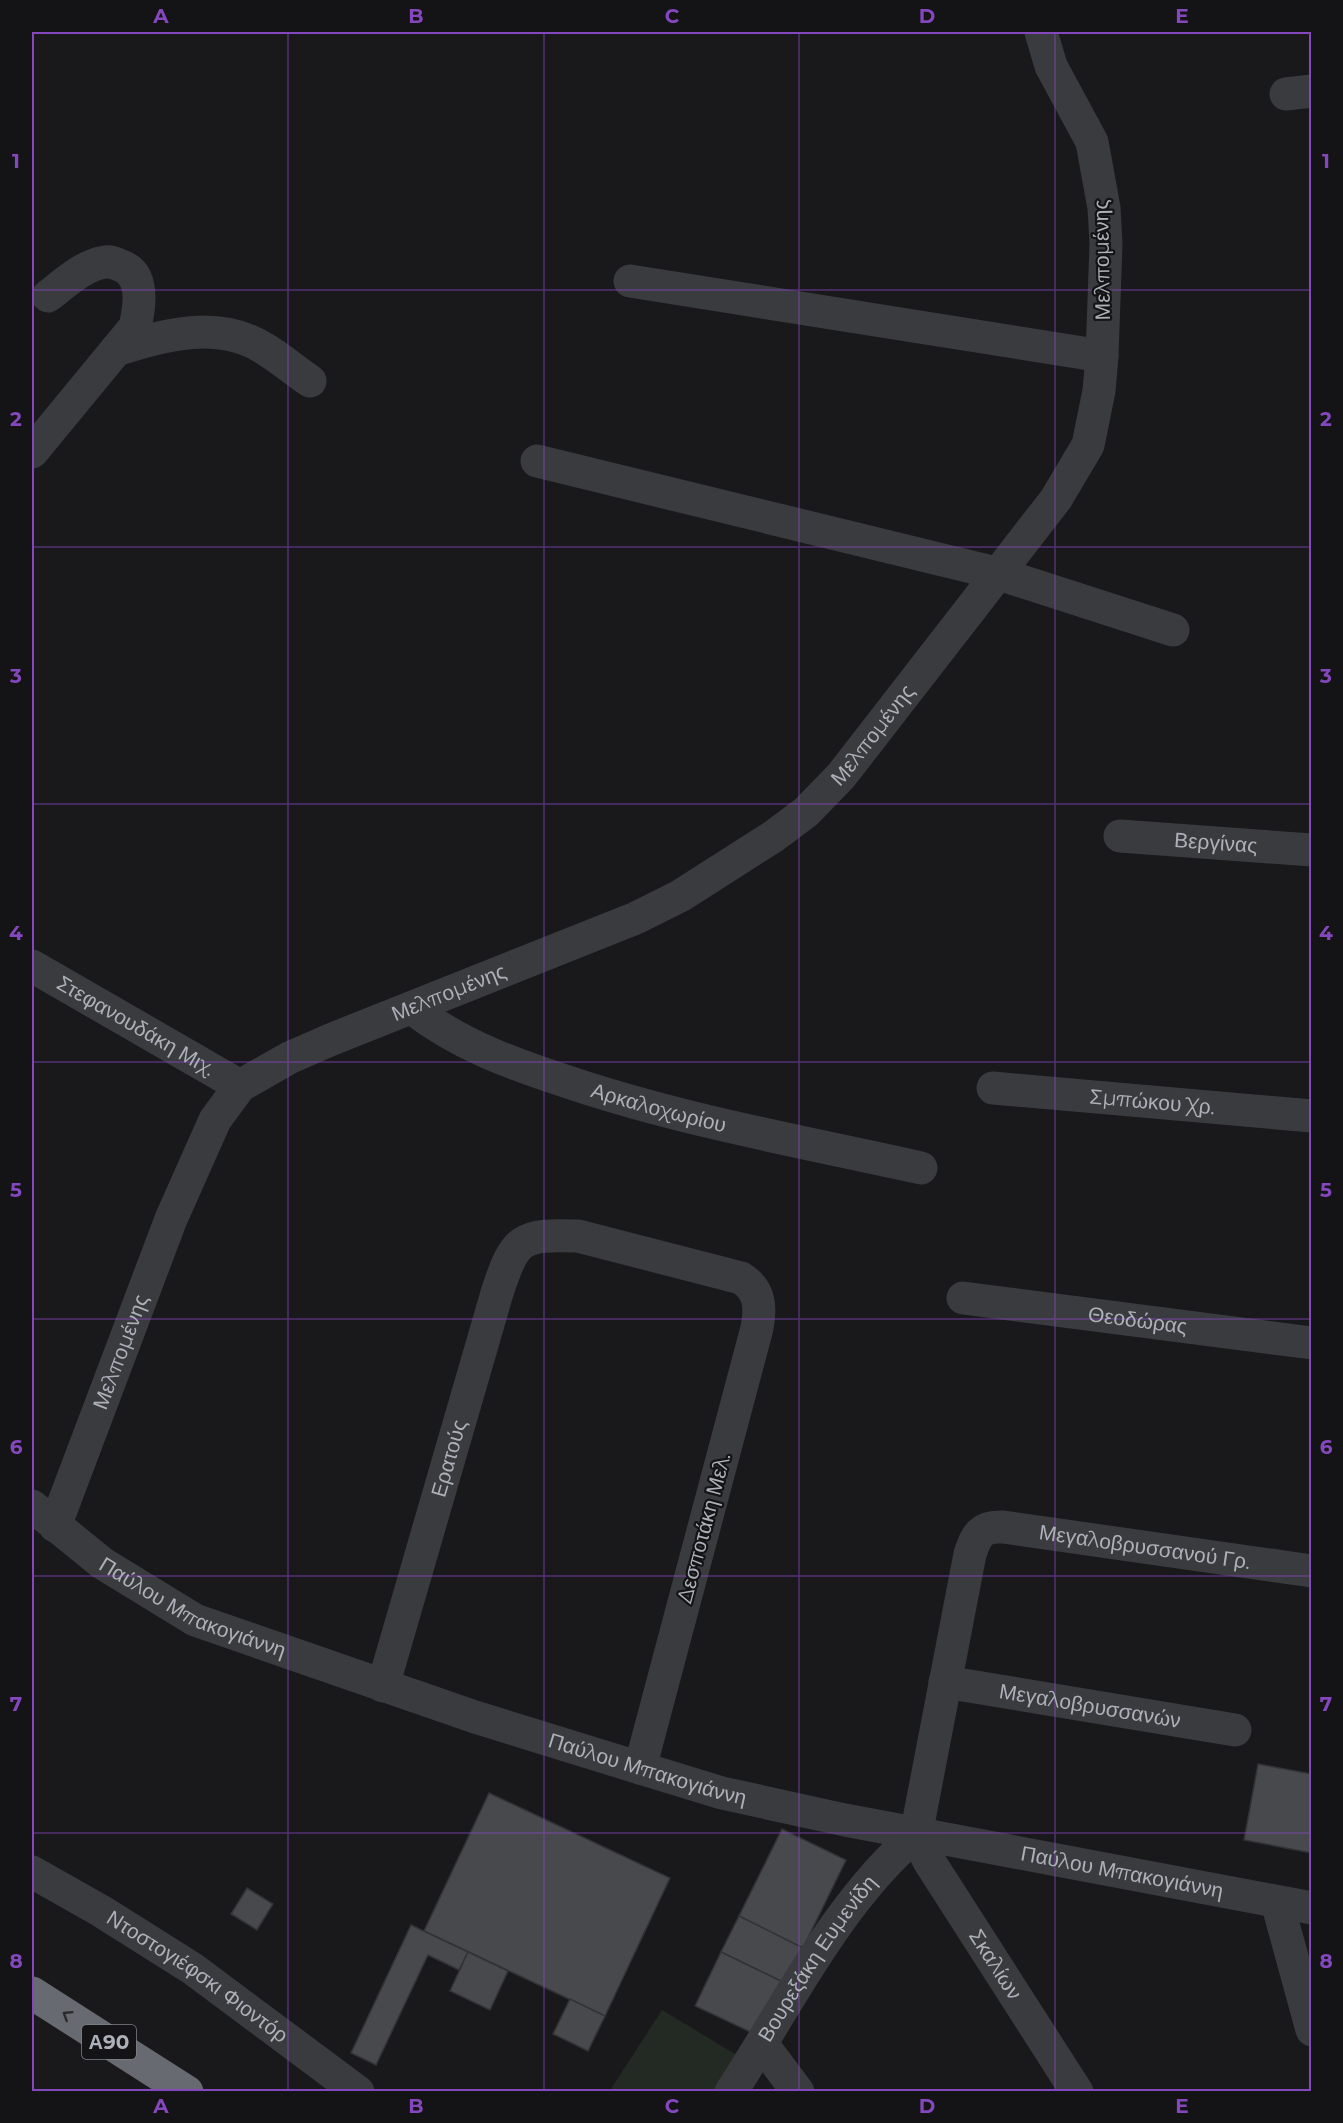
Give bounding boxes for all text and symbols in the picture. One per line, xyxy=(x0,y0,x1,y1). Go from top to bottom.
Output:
text: A xyxy=(152,4,169,28)
text: B xyxy=(408,4,424,28)
text: C xyxy=(665,4,680,28)
text: D xyxy=(919,4,935,28)
text: E xyxy=(1175,4,1189,28)
text: 1 xyxy=(12,149,20,173)
text: 1 xyxy=(1322,149,1330,173)
street label: Μελπομένης xyxy=(1088,199,1115,321)
text: 2 xyxy=(10,407,22,431)
text: 2 xyxy=(1320,407,1332,431)
text: 3 xyxy=(9,664,22,688)
text: 3 xyxy=(1319,664,1332,688)
street label: Μελπομένης xyxy=(826,679,919,791)
street label: Βεργίνας xyxy=(1173,827,1258,858)
text: 4 xyxy=(9,921,23,945)
text: 4 xyxy=(1319,921,1333,945)
street label: Μελπομένης xyxy=(388,958,510,1026)
street label: Στεφανουδάκη Μιχ. xyxy=(53,970,220,1081)
street label: Αρκαλοχωρίου xyxy=(588,1077,729,1137)
street label: Σμπώκου Χρ. xyxy=(1089,1084,1216,1119)
text: 5 xyxy=(10,1178,22,1202)
text: 5 xyxy=(1320,1178,1332,1202)
street label: Μελπομένης xyxy=(87,1291,153,1413)
street label: Θεοδώρας xyxy=(1087,1301,1189,1339)
street label: Ερατούς xyxy=(425,1417,472,1500)
text: 6 xyxy=(10,1435,23,1459)
text: 6 xyxy=(1320,1435,1333,1459)
street label: Δεσποτάκη Μελ. xyxy=(671,1450,736,1606)
street label: Μεγαλοβρυσσανού Γρ. xyxy=(1037,1519,1252,1574)
street label: Παύλου Μπακογιάννη xyxy=(95,1551,289,1663)
street label: Μεγαλοβρυσσανών xyxy=(997,1678,1183,1733)
text: 7 xyxy=(10,1692,22,1716)
text: 7 xyxy=(1320,1692,1332,1716)
street label: Παύλου Μπακογιάννη xyxy=(546,1727,749,1810)
street label: Παύλου Μπακογιάννη xyxy=(1019,1840,1226,1903)
street label: Βουρεξάκη Ευμενίδη xyxy=(752,1870,882,2046)
street label: Ντοστογιέφσκι Φιοντόρ xyxy=(102,1905,293,2048)
street label: Σκαλίων xyxy=(964,1925,1027,2004)
text: 8 xyxy=(9,1949,23,1973)
text: 8 xyxy=(1319,1949,1333,1973)
one-way arrow xyxy=(63,2011,73,2023)
road number: Α90 xyxy=(82,2025,136,2059)
text: A xyxy=(152,2094,169,2118)
text: B xyxy=(408,2094,424,2118)
text: C xyxy=(665,2094,680,2118)
text: D xyxy=(919,2094,935,2118)
text: E xyxy=(1175,2094,1189,2118)

